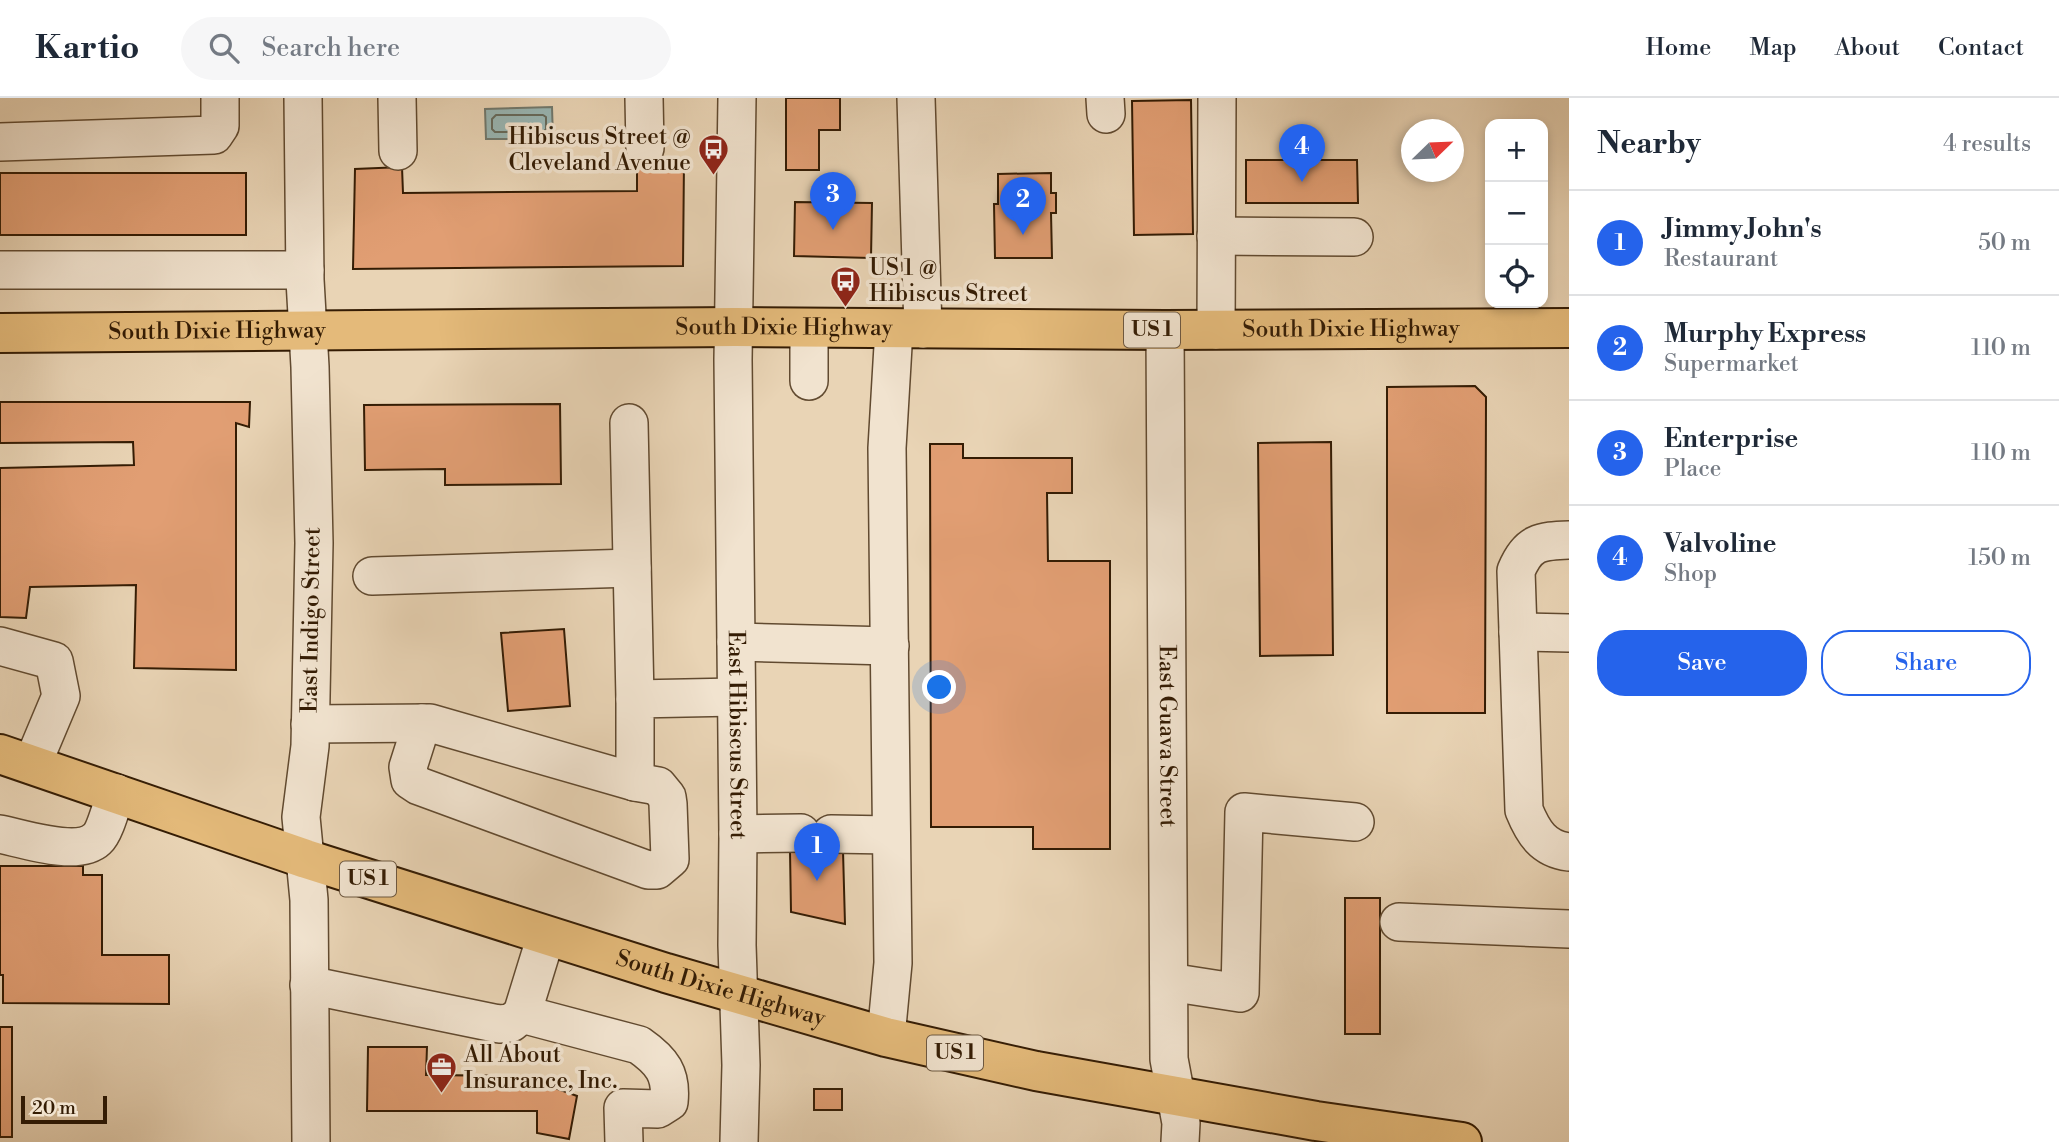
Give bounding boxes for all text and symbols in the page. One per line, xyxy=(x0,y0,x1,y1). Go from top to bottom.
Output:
search box xyxy=(181,17,671,80)
text: Kartio xyxy=(35,28,139,69)
icon: search xyxy=(205,29,243,67)
text: Search here xyxy=(261,32,400,64)
text: Home xyxy=(1646,33,1711,63)
text: Map xyxy=(1749,33,1797,63)
text: About xyxy=(1835,33,1900,63)
text: Contact xyxy=(1938,33,2024,63)
north arrow xyxy=(1401,119,1464,182)
map controls xyxy=(1485,119,1548,308)
button: + xyxy=(1485,119,1548,182)
place label: Hibiscus Street @ Cleveland Avenue xyxy=(508,123,691,177)
pin: 4 xyxy=(1279,124,1325,182)
text: Nearby xyxy=(1597,125,1701,163)
text: 4 results xyxy=(1943,130,2031,158)
bus stop icon: Hibiscus Street @ Cleveland Avenue xyxy=(697,133,731,177)
pin: 3 xyxy=(810,172,856,230)
pin: 2 xyxy=(1000,177,1046,235)
button: − xyxy=(1485,182,1548,245)
text: Jimmy John's xyxy=(1664,213,1822,245)
text: 1 xyxy=(1614,229,1626,257)
text: 50 m xyxy=(1978,229,2031,257)
button: locate xyxy=(1485,245,1548,308)
text: Restaurant xyxy=(1664,245,1778,273)
place label: US 1 @ Hibiscus Street xyxy=(869,254,1028,308)
bus stop icon: US 1 @ Hibiscus Street xyxy=(829,264,863,308)
street label: South Dixie Highway xyxy=(675,313,894,342)
road number: US 1 xyxy=(1124,313,1180,348)
street label: South Dixie Highway xyxy=(1242,315,1461,344)
street label: South Dixie Highway xyxy=(108,316,327,346)
text: Murphy Express xyxy=(1664,318,1866,350)
text: 2 xyxy=(1613,334,1627,362)
text: 110 m xyxy=(1971,334,2031,362)
text: Supermarket xyxy=(1664,350,1799,378)
text: Enterprise xyxy=(1664,423,1798,455)
text: 3 xyxy=(1613,439,1627,467)
text: 110 m xyxy=(1971,439,2031,467)
text: Place xyxy=(1664,455,1721,483)
street label: East Indigo Street xyxy=(295,527,327,713)
text: Valvoline xyxy=(1664,528,1777,560)
text: 4 xyxy=(1612,544,1628,572)
text: 150 m xyxy=(1968,544,2031,572)
text: Shop xyxy=(1664,560,1717,588)
street label: East Hibiscus Street xyxy=(722,630,752,840)
button: Save xyxy=(1597,630,1807,696)
button: Share xyxy=(1821,630,2031,696)
street label: East Guava Street xyxy=(1153,645,1182,827)
your location xyxy=(922,670,956,704)
pin: 1 xyxy=(794,823,840,881)
road number: US 1 xyxy=(340,862,396,896)
street label: South Dixie Highway xyxy=(612,944,830,1033)
road number: US 1 xyxy=(927,1035,983,1070)
place label: All About Insurance, Inc. xyxy=(463,1041,617,1095)
office icon: All About Insurance, Inc. xyxy=(424,1051,458,1095)
scale bar xyxy=(21,1093,107,1125)
text: 20 m xyxy=(32,1096,76,1120)

